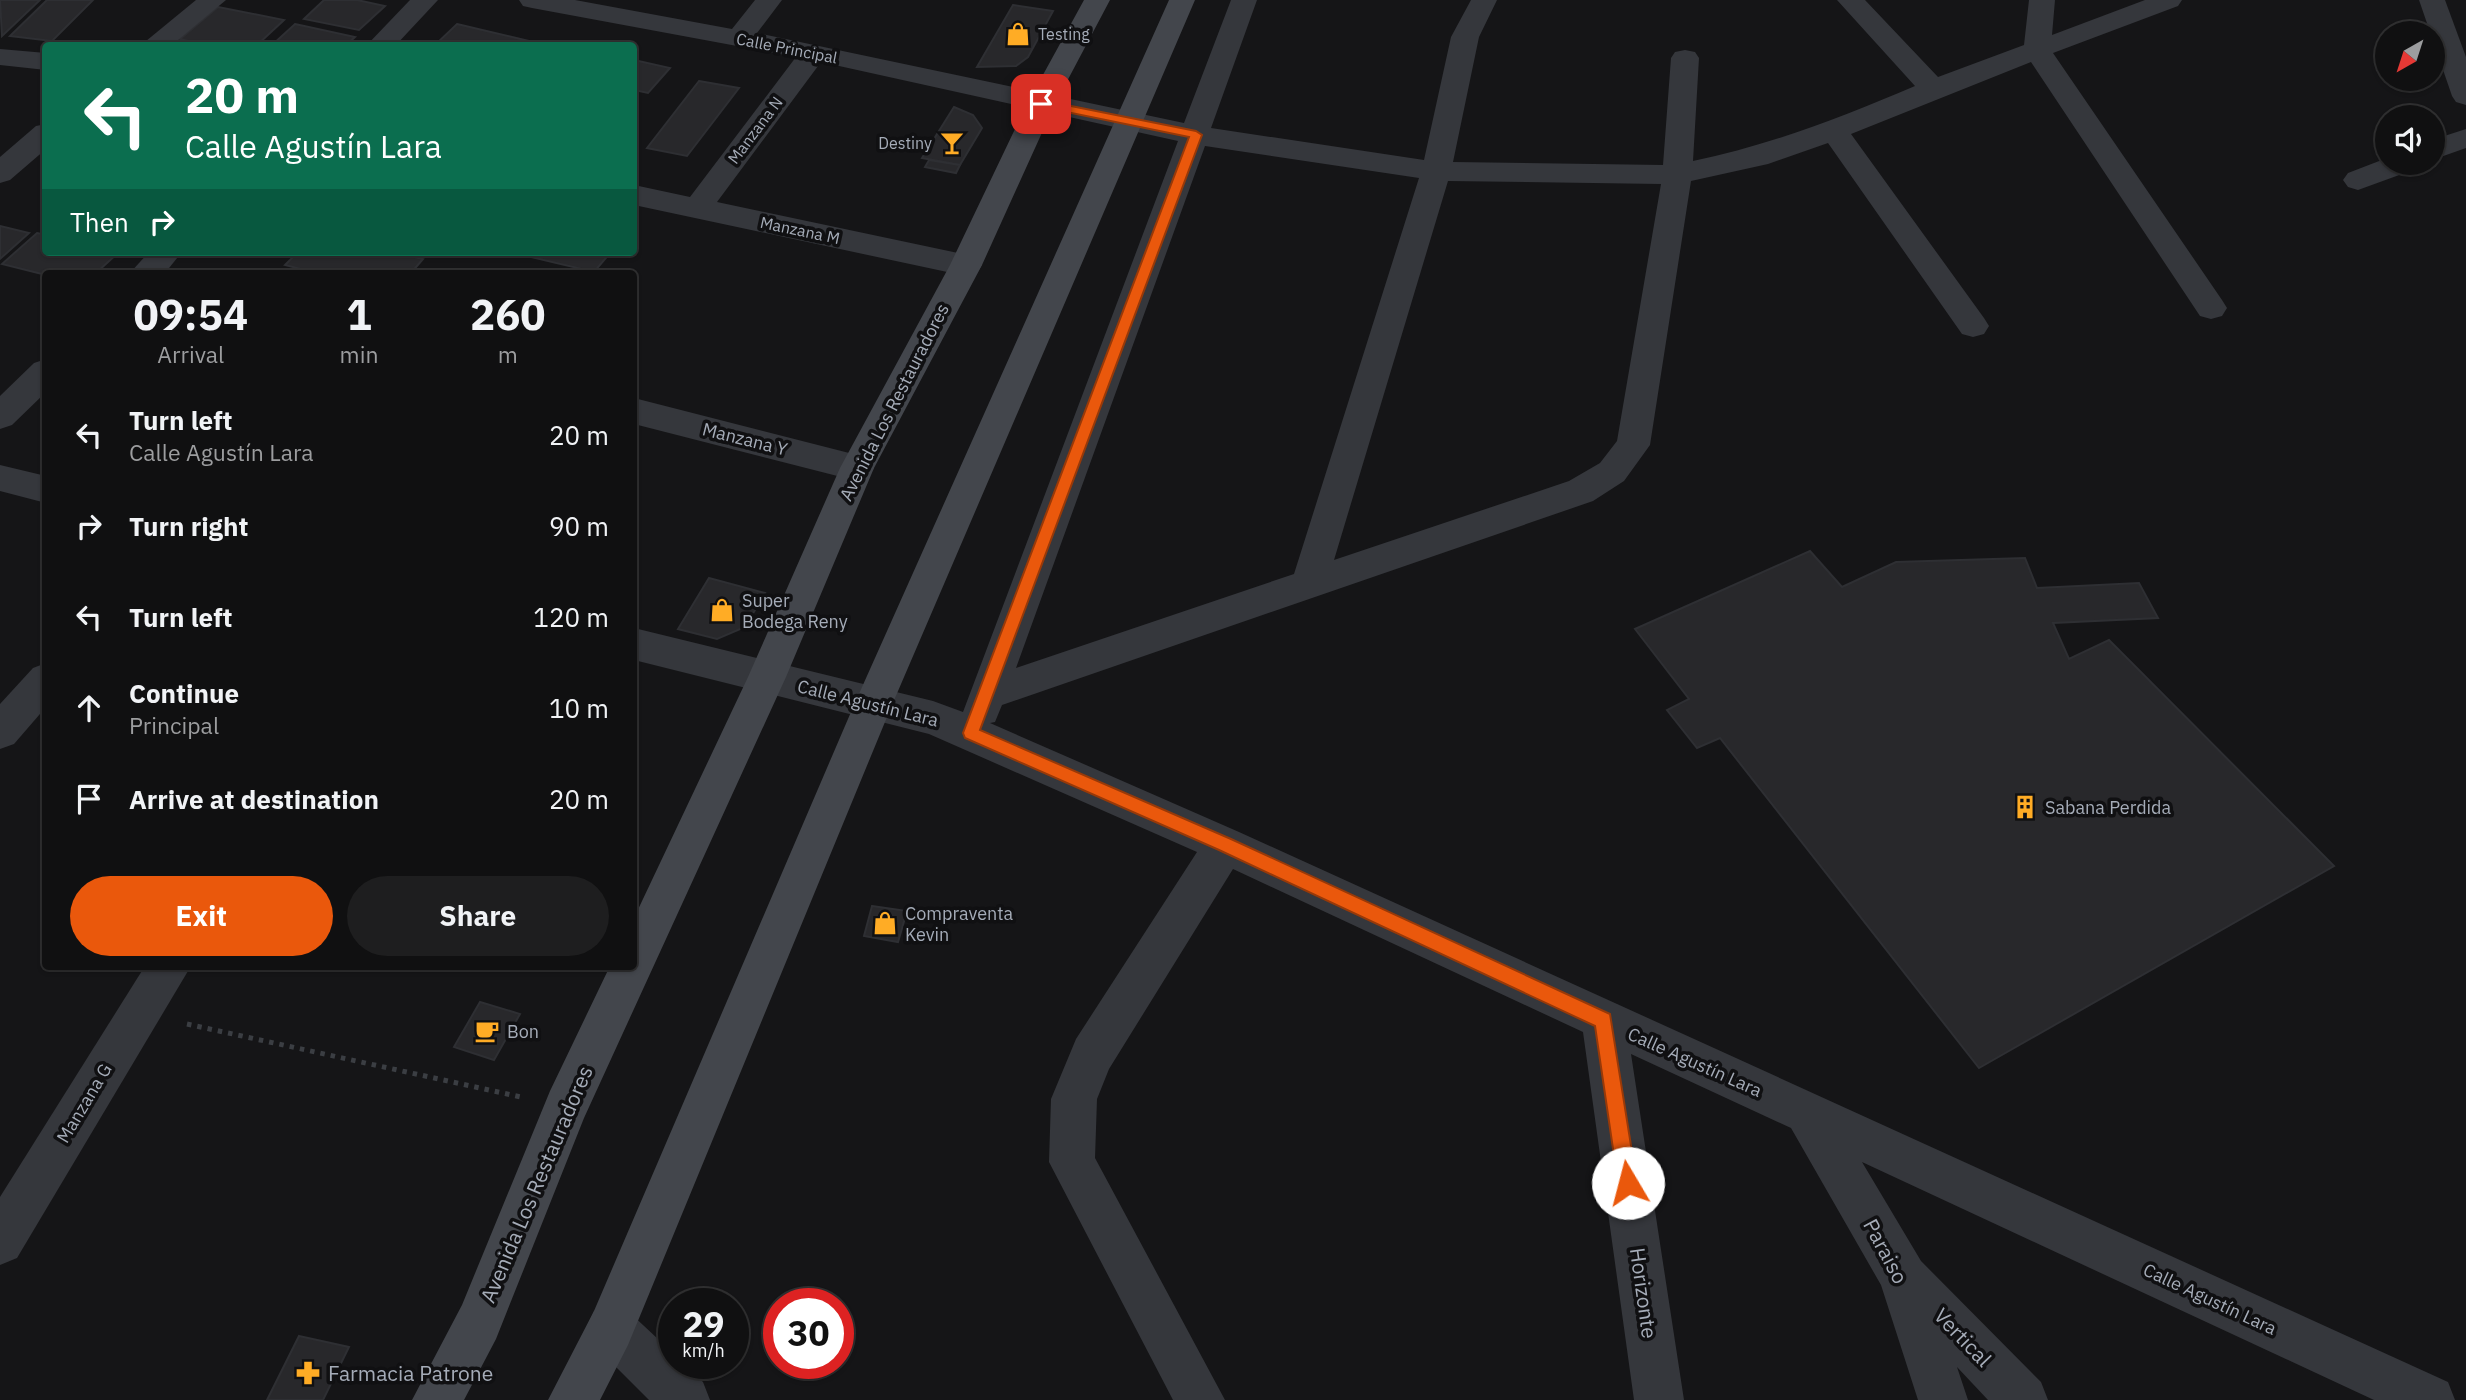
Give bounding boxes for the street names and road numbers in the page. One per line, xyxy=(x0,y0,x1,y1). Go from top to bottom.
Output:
street label: Calle Principal xyxy=(735,28,839,68)
street label: Manzana N xyxy=(723,92,787,168)
street label: Manzana M xyxy=(758,212,842,248)
street label: Avenida Los Restauradores xyxy=(834,299,954,505)
street label: Manzana Y xyxy=(700,417,790,461)
street label: Calle Agustín Lara xyxy=(795,674,941,732)
street label: Calle Agustín Lara xyxy=(1624,1022,1766,1102)
street label: Manzana G xyxy=(51,1059,117,1147)
street label: Avenida Los Restauradores xyxy=(473,1061,599,1307)
street label: Paraiso xyxy=(1857,1214,1915,1288)
street label: Horizonte xyxy=(1624,1246,1664,1340)
street label: Calle Agustín Lara xyxy=(2140,1258,2281,1340)
street label: Vertical xyxy=(1928,1302,1998,1373)

